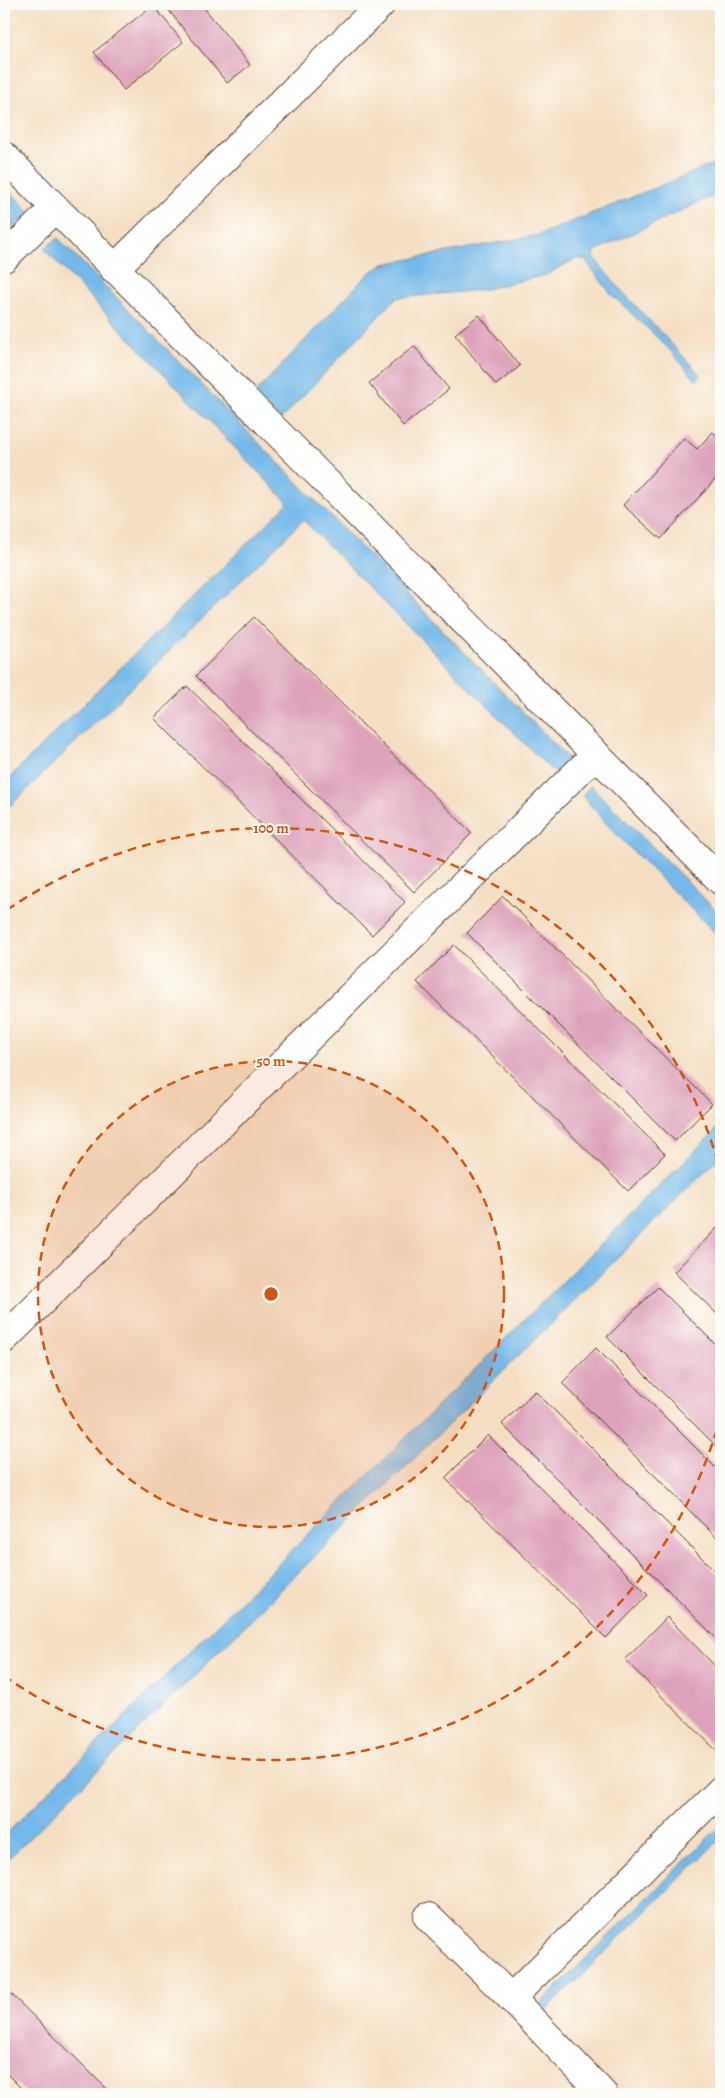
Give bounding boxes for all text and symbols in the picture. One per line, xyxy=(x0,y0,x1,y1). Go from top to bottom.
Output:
text: 100 m xyxy=(253,818,289,838)
text: 50 m xyxy=(256,1051,286,1071)
centre of rings xyxy=(262,1285,280,1303)

